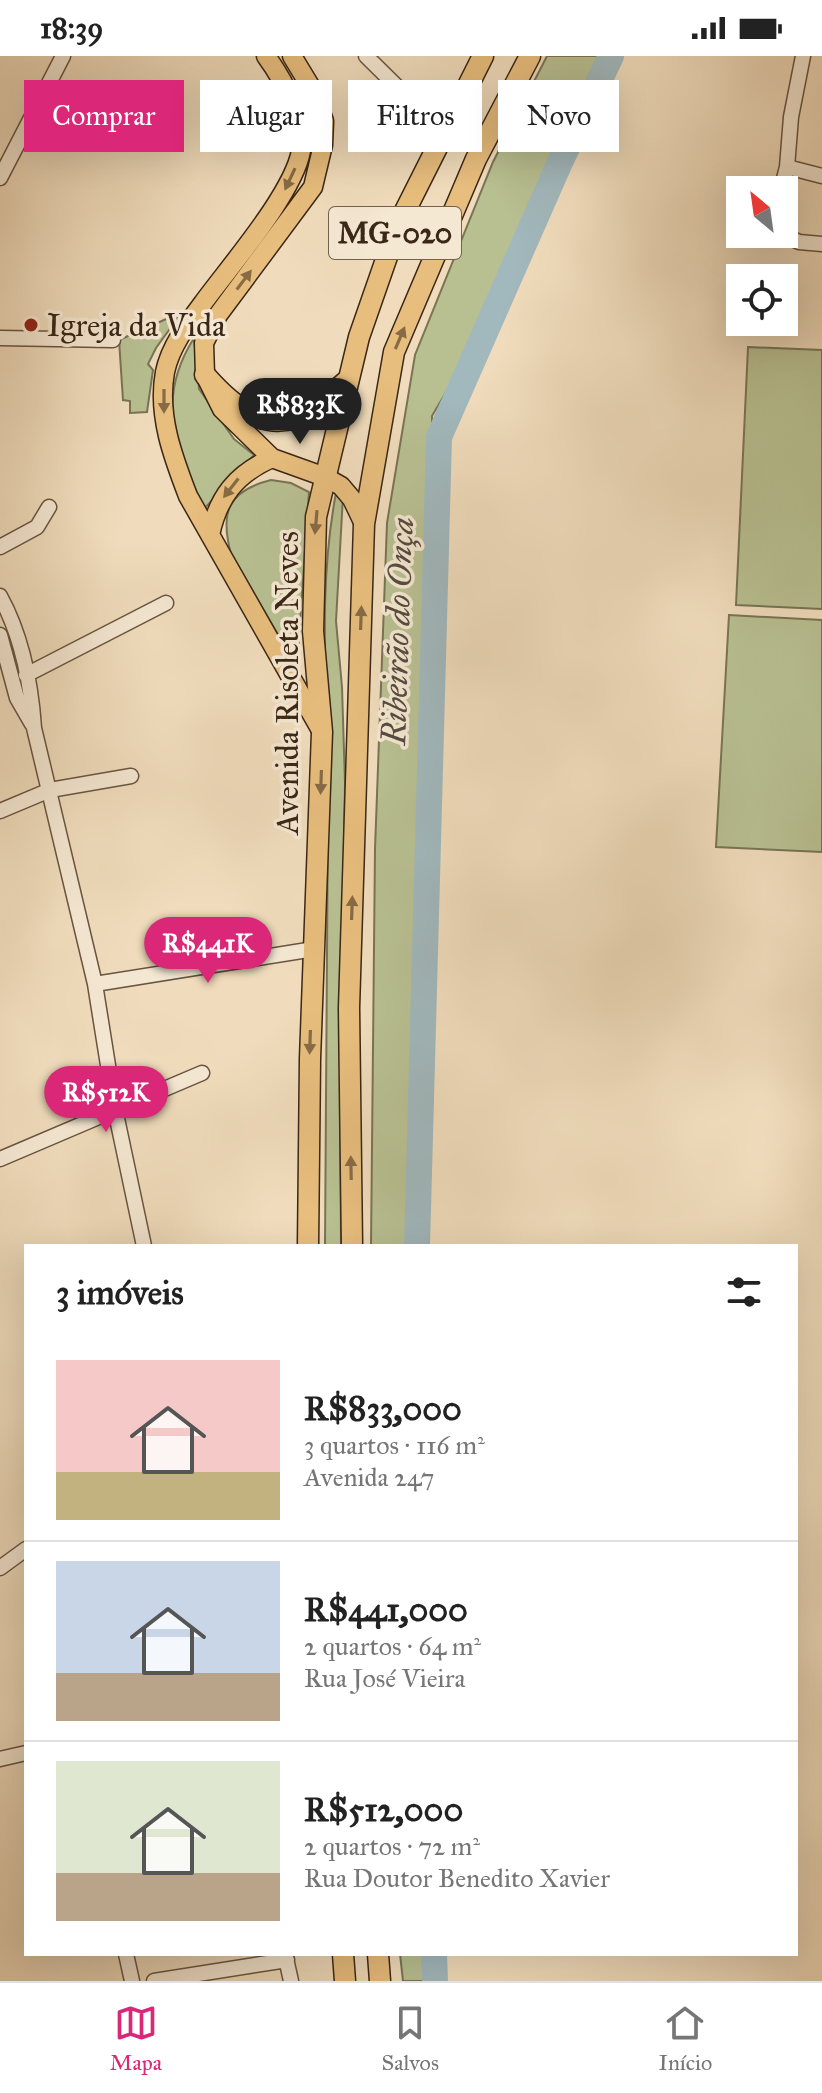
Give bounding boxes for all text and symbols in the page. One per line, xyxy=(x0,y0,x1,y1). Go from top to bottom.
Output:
text: 18:39 xyxy=(40,10,103,46)
chip: Comprar xyxy=(24,80,184,152)
chip: Alugar xyxy=(200,80,332,152)
chip: Filtros xyxy=(348,80,482,152)
chip: Novo xyxy=(498,80,619,152)
one-way arrow xyxy=(283,167,297,190)
north arrow xyxy=(726,176,798,248)
map controls xyxy=(726,176,798,336)
road number: MG-020 xyxy=(329,207,461,259)
button: locate xyxy=(726,264,798,336)
one-way arrow xyxy=(235,270,251,291)
place label: Igreja da Vida xyxy=(47,306,226,345)
marker: Igreja da Vida xyxy=(22,316,40,334)
one-way arrow xyxy=(393,326,406,350)
pin: R$833K xyxy=(235,378,365,446)
text: R$833K xyxy=(257,388,343,420)
one-way arrow xyxy=(158,389,170,414)
one-way arrow xyxy=(223,478,239,498)
one-way arrow xyxy=(310,510,323,535)
water label: Ribeirão do Onça xyxy=(373,516,422,747)
street label: Avenida Risoleta Neves xyxy=(268,531,307,837)
one-way arrow xyxy=(355,605,368,630)
one-way arrow xyxy=(314,770,327,795)
one-way arrow xyxy=(346,895,358,920)
pin: R$441K xyxy=(143,917,273,985)
text: R$441K xyxy=(162,927,254,959)
one-way arrow xyxy=(304,1030,317,1055)
pin: R$512K xyxy=(41,1066,171,1134)
text: R$512K xyxy=(62,1076,150,1108)
one-way arrow xyxy=(345,1155,357,1180)
icon: filters xyxy=(722,1270,766,1314)
text: 3 imóveis xyxy=(56,1272,184,1313)
text: R$833,000 xyxy=(304,1388,462,1429)
icon: home xyxy=(120,1392,216,1488)
text: 3 quartos · 116 m² xyxy=(304,1429,485,1461)
text: Avenida 247 xyxy=(304,1461,434,1493)
text: R$441,000 xyxy=(304,1589,468,1630)
icon: home xyxy=(120,1593,216,1689)
text: 2 quartos · 64 m² xyxy=(304,1630,481,1662)
text: Rua José Vieira xyxy=(304,1662,465,1694)
text: R$512,000 xyxy=(304,1789,463,1830)
icon: home xyxy=(120,1793,216,1889)
text: 2 quartos · 72 m² xyxy=(304,1830,480,1862)
text: Rua Doutor Benedito Xavier xyxy=(304,1862,610,1894)
tab: Mapa xyxy=(110,2001,162,2076)
tab: Salvos xyxy=(382,2001,439,2076)
tab: Início xyxy=(658,2001,712,2076)

